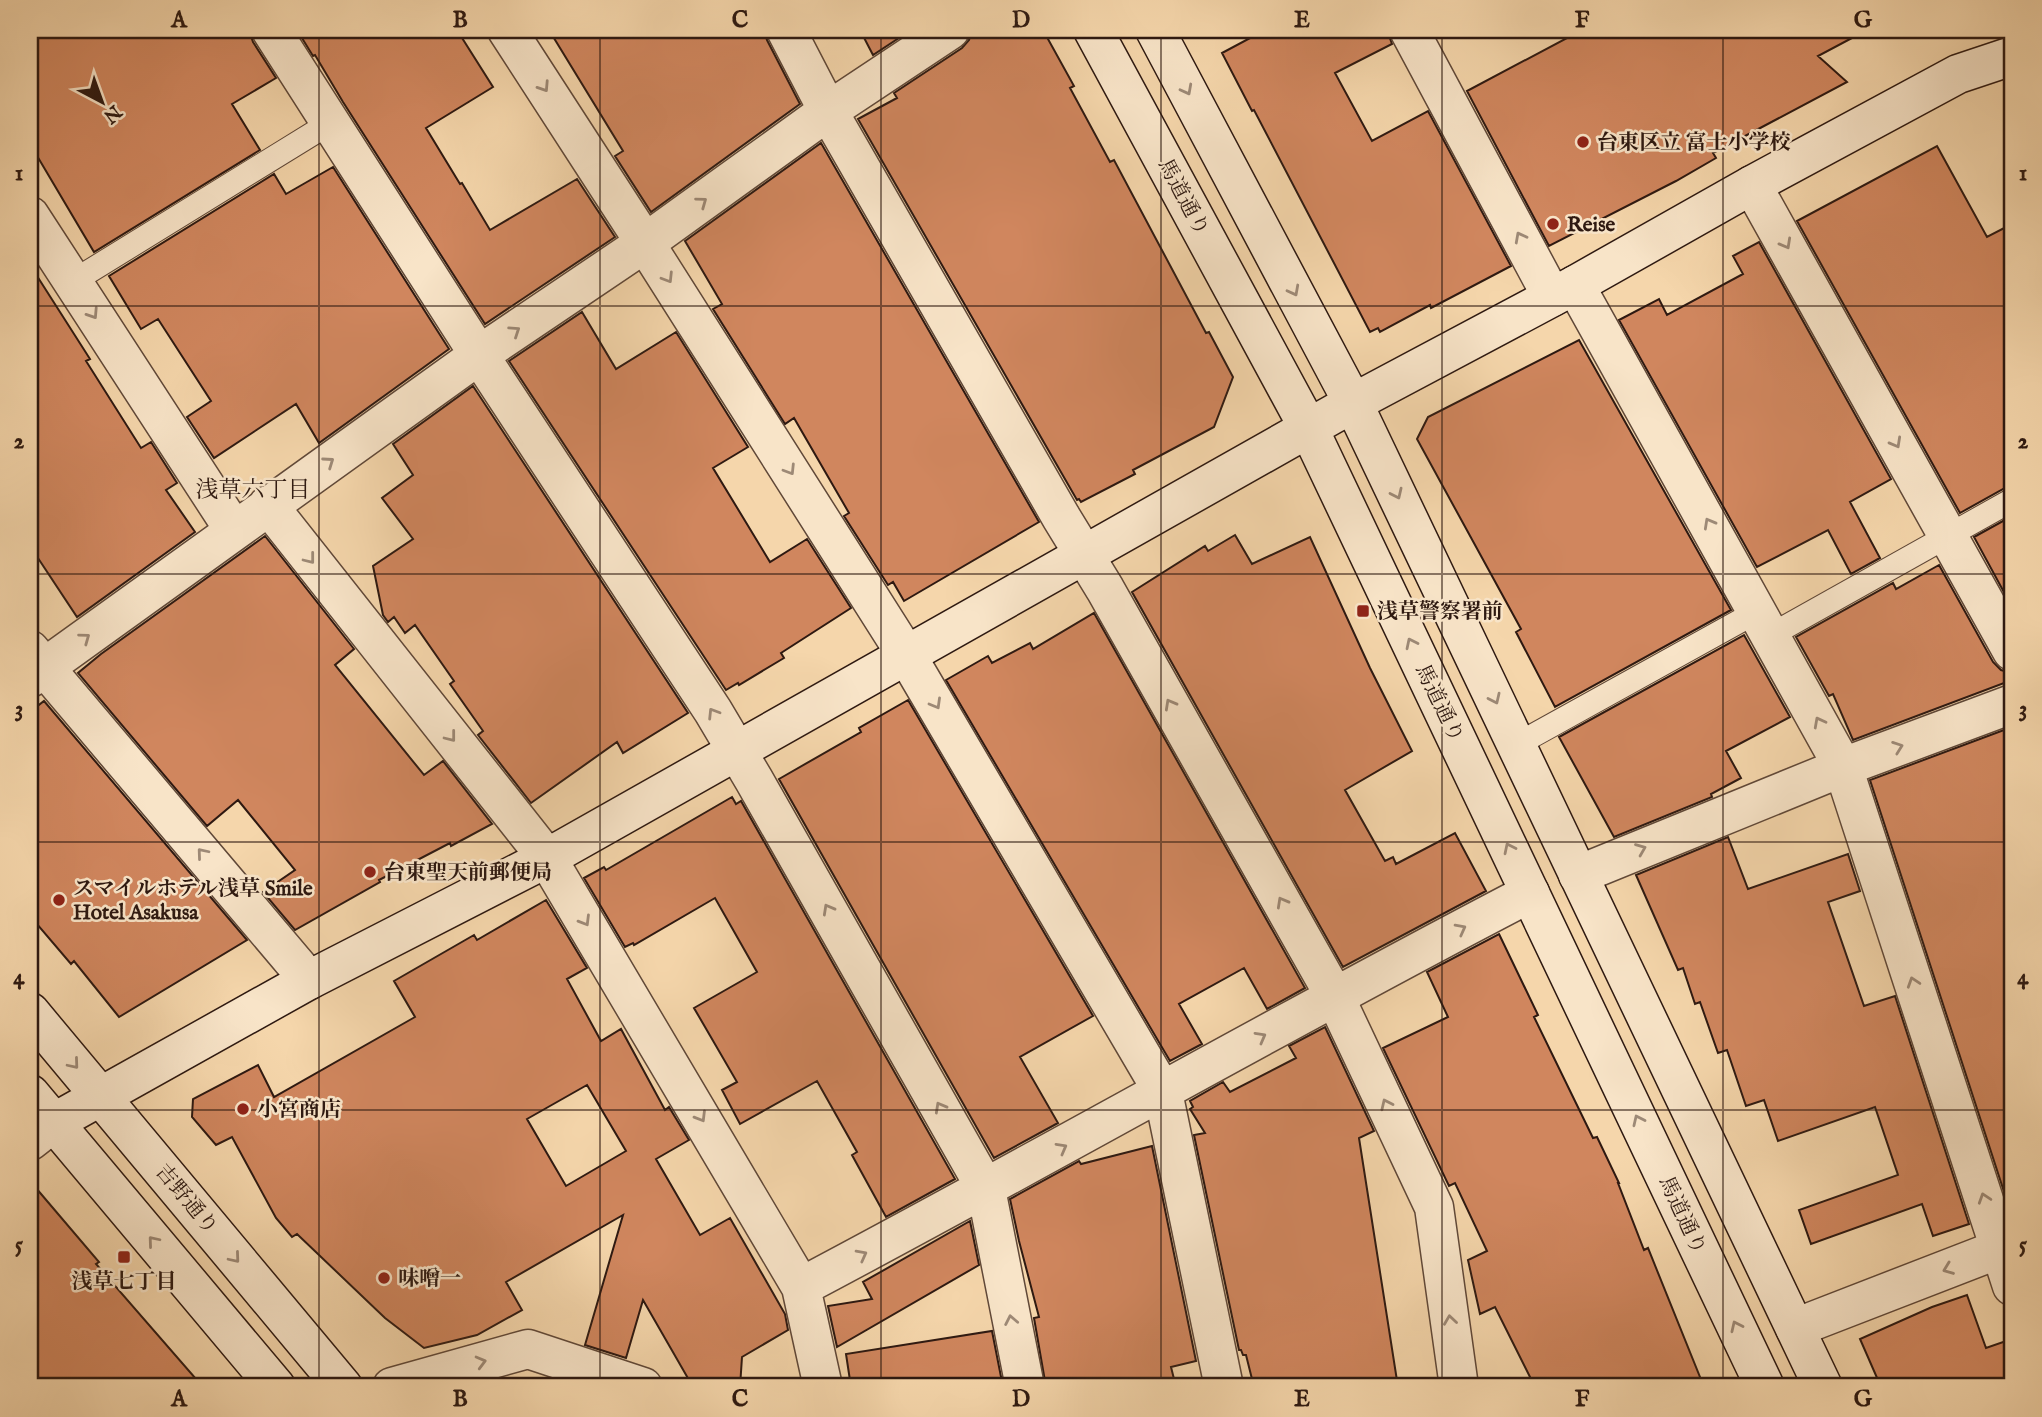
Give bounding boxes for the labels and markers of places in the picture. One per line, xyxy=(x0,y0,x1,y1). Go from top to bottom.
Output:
place label: 台東区立 富士小学校 xyxy=(1597,130,1791,157)
marker: 台東区立 富士小学校 xyxy=(1575,134,1591,150)
place label: Reise xyxy=(1567,212,1616,239)
marker: Reise xyxy=(1545,216,1561,232)
place label: 浅草警察署前 xyxy=(1377,599,1503,626)
marker: 浅草警察署前 xyxy=(1355,603,1371,619)
place label: 台東聖天前郵便局 xyxy=(384,860,552,887)
marker: 台東聖天前郵便局 xyxy=(362,864,378,880)
place label: スマイルホテル浅草 Smile Hotel Asakusa xyxy=(73,876,313,927)
marker: スマイルホテル浅草 Smile Hotel Asakusa xyxy=(51,892,67,908)
place label: 小宮商店 xyxy=(257,1097,341,1124)
marker: 小宮商店 xyxy=(235,1101,251,1117)
marker: 浅草七丁目 xyxy=(116,1249,132,1265)
place label: 味噌一 xyxy=(398,1266,461,1293)
place label: 浅草七丁目 xyxy=(72,1269,177,1296)
marker: 味噌一 xyxy=(376,1270,392,1286)

